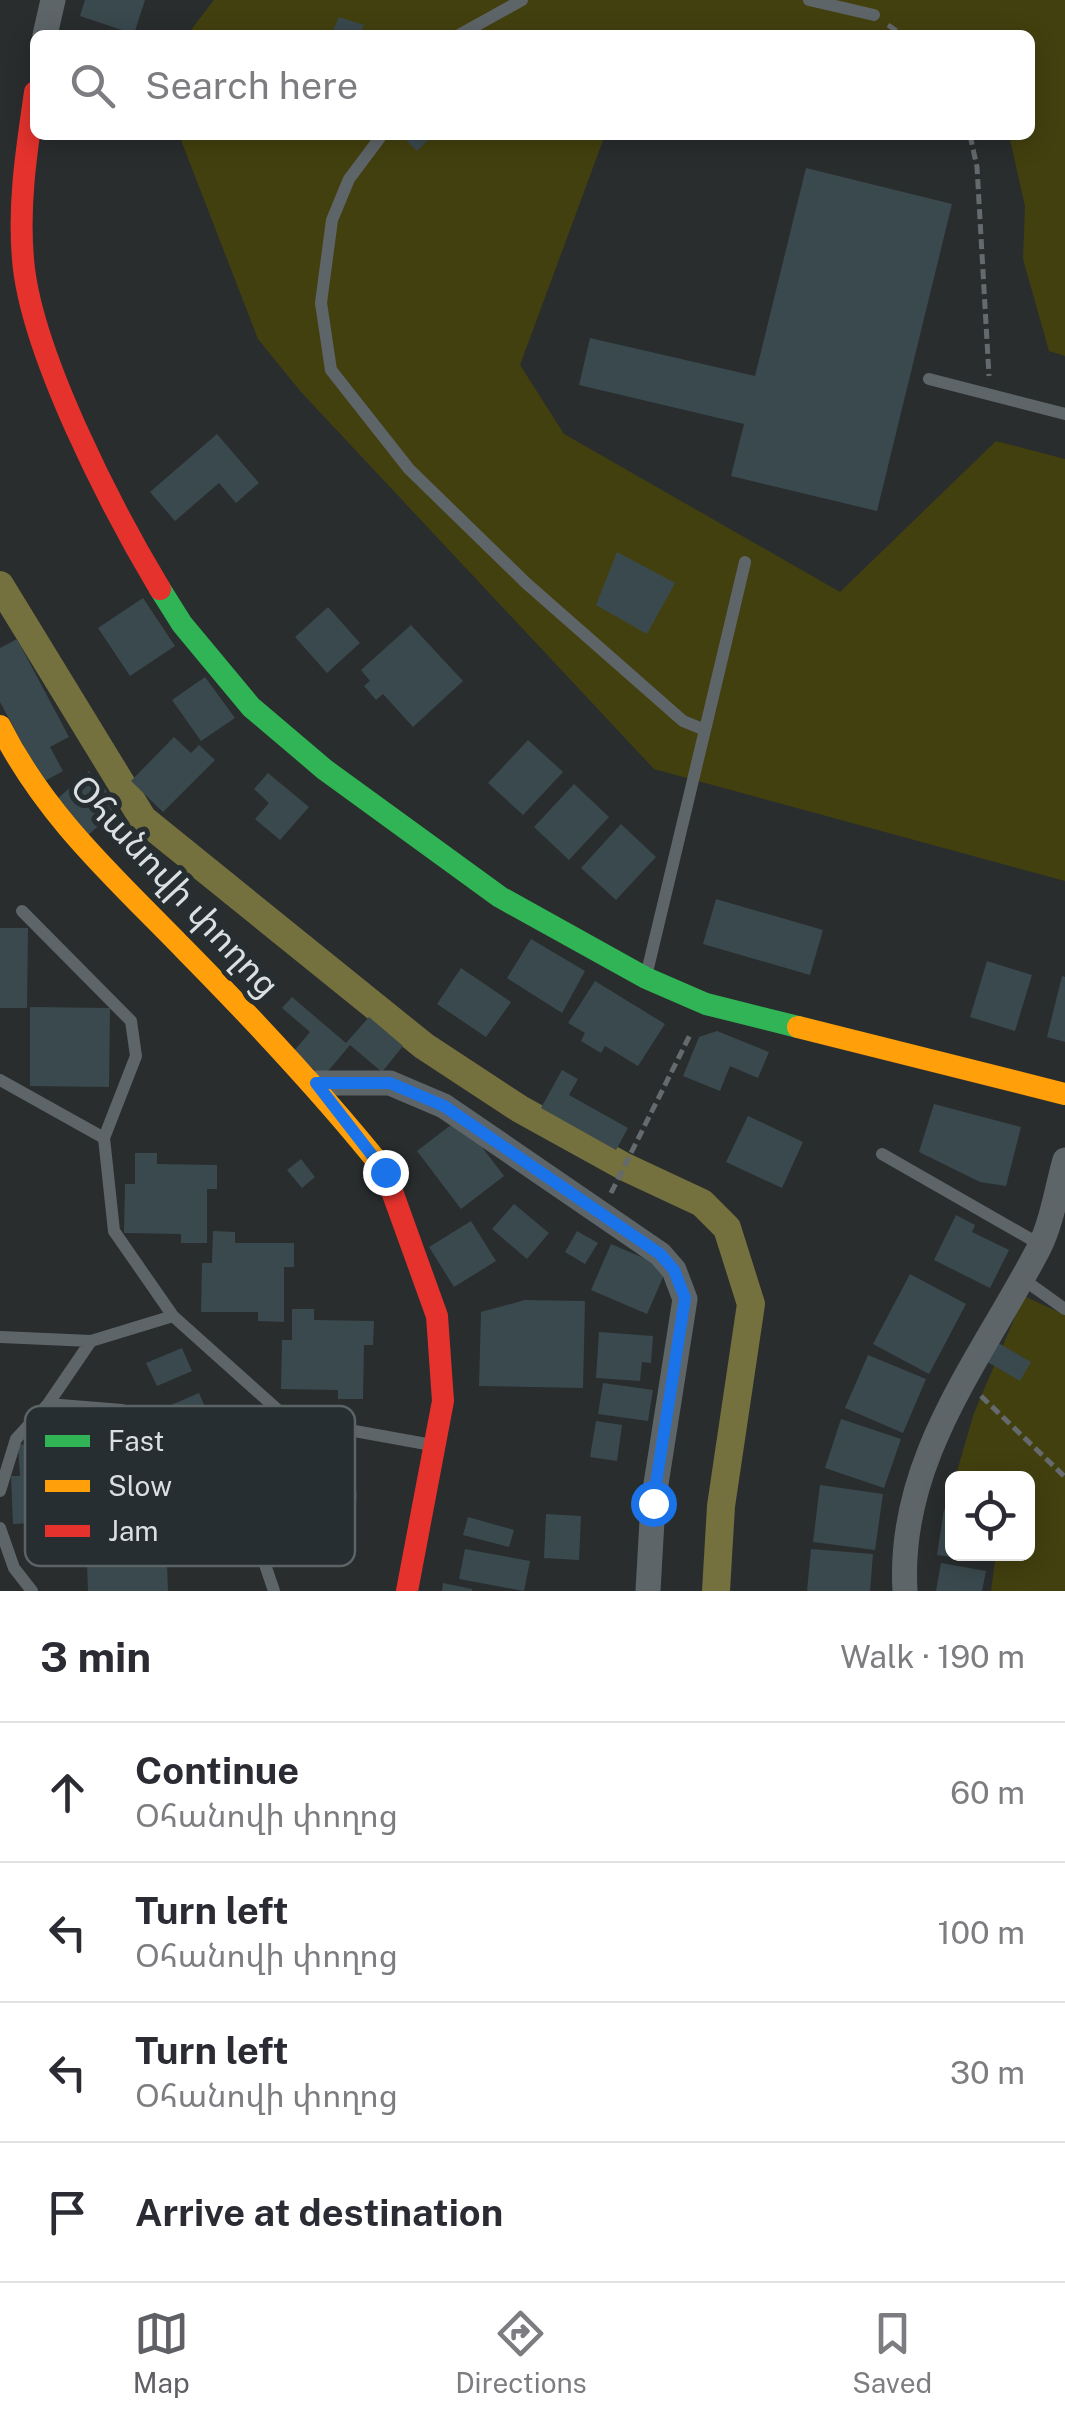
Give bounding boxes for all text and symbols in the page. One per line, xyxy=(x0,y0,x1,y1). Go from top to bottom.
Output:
search box xyxy=(30,30,1035,140)
icon: search xyxy=(65,58,120,113)
text: Search here xyxy=(145,63,358,108)
street label: Օհանովի փողոց xyxy=(62,767,288,1005)
route end xyxy=(363,1150,409,1196)
legend xyxy=(25,1406,355,1566)
text: Fast xyxy=(108,1424,164,1457)
text: Slow xyxy=(108,1469,172,1502)
map controls xyxy=(945,1471,1035,1561)
button: locate xyxy=(945,1471,1035,1561)
route start xyxy=(631,1481,677,1527)
text: Jam xyxy=(108,1514,159,1547)
text: 3 min xyxy=(40,1632,151,1681)
text: Walk · 190 m xyxy=(840,1638,1025,1675)
text: Continue xyxy=(135,1748,299,1793)
icon: ahead xyxy=(40,1765,95,1820)
text: 60 m xyxy=(950,1774,1025,1811)
text: Օհանովի փողոց xyxy=(135,1797,398,1834)
text: Turn left xyxy=(135,1888,289,1933)
icon: left xyxy=(40,1905,95,1960)
text: 100 m xyxy=(938,1914,1025,1951)
text: Օհանովի փողոց xyxy=(135,1937,398,1974)
text: Turn left xyxy=(135,2028,289,2073)
icon: left xyxy=(40,2045,95,2100)
text: 30 m xyxy=(950,2054,1025,2091)
text: Օհանովի փողոց xyxy=(135,2077,398,2114)
icon: arrive xyxy=(40,2185,95,2240)
text: Arrive at destination xyxy=(135,2190,503,2235)
tab: Map xyxy=(133,2306,190,2399)
tab: Directions xyxy=(455,2306,587,2399)
tab: Saved xyxy=(852,2306,932,2399)

